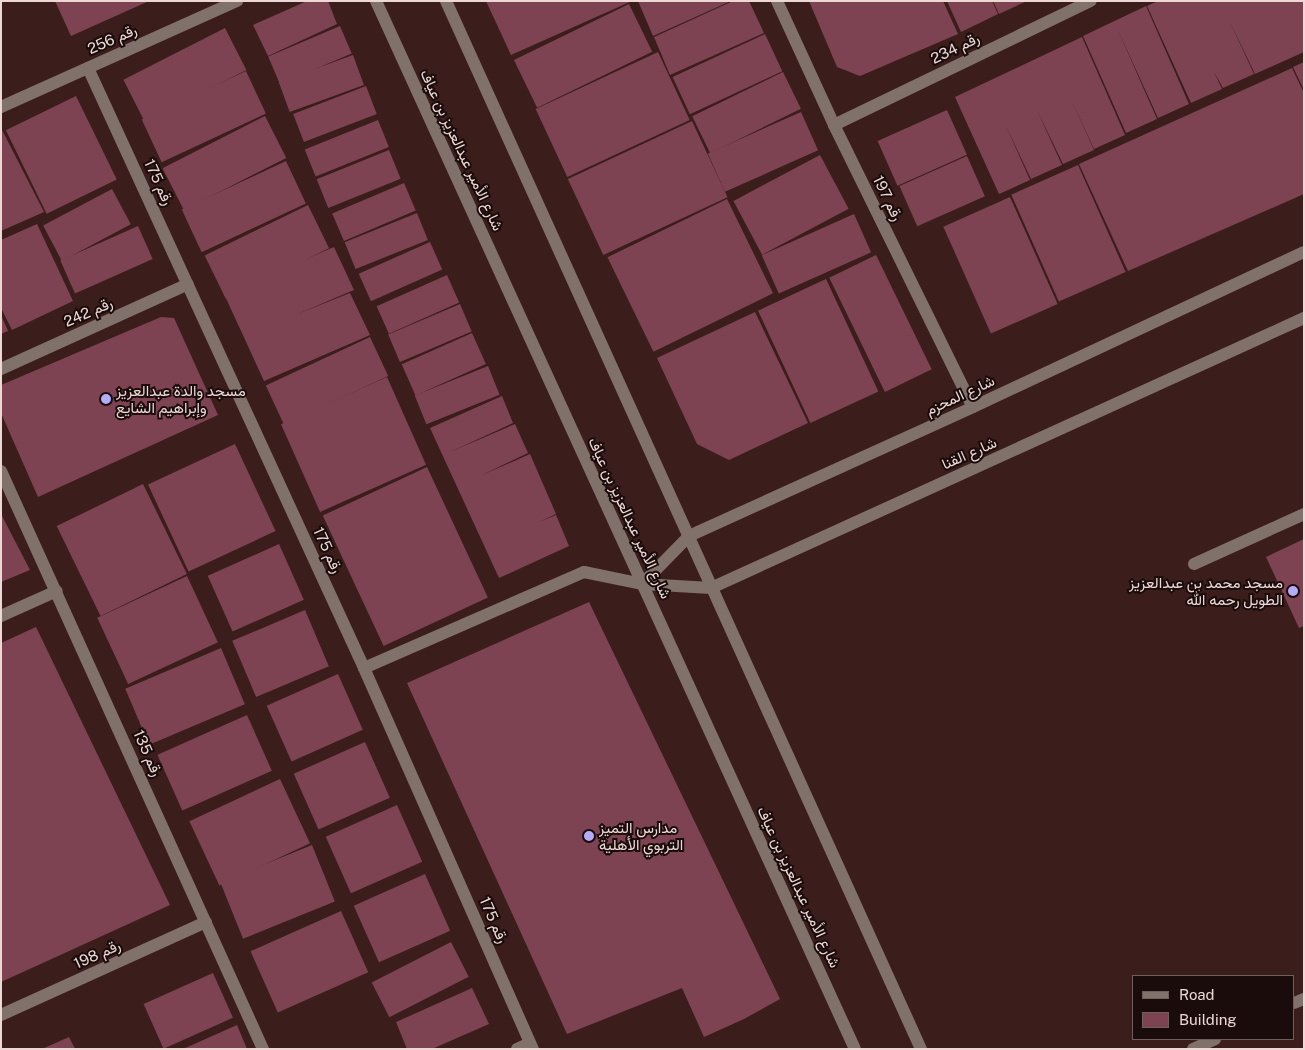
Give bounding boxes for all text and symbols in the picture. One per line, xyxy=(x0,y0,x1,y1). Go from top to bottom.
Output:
street label: رقم 256 xyxy=(85,20,139,58)
street label: رقم 234 xyxy=(928,29,982,67)
street label: شارع الأمير عبدالعزيز بن عياف xyxy=(417,66,507,234)
street label: رقم 175 xyxy=(141,156,177,208)
street label: رقم 197 xyxy=(869,172,907,224)
street label: رقم 242 xyxy=(61,293,115,331)
street label: شارع المحزم xyxy=(923,371,997,419)
place label: مسجد والدة عبدالعزيز وإبراهيم الشايع xyxy=(116,381,246,416)
marker: مسجد والدة عبدالعزيز وإبراهيم الشايع xyxy=(100,393,112,405)
street label: شارع القنا xyxy=(939,433,999,473)
street label: شارع الأمير عبدالعزيز بن عياف xyxy=(585,434,675,602)
street label: رقم 175 xyxy=(310,524,346,576)
place label: مسجد محمد بن عبدالعزيز الطويل رحمه الله xyxy=(1129,573,1283,608)
marker: مسجد محمد بن عبدالعزيز الطويل رحمه الله xyxy=(1287,585,1299,597)
street label: رقم 135 xyxy=(130,727,166,779)
street label: شارع الأمير عبدالعزيز بن عياف xyxy=(754,803,844,971)
place label: مدارس التميز التربوي الأهلية xyxy=(599,818,683,853)
marker: مدارس التميز التربوي الأهلية xyxy=(583,830,595,842)
street label: رقم 175 xyxy=(476,894,512,946)
street label: رقم 198 xyxy=(71,936,123,972)
legend xyxy=(1132,975,1295,1040)
text: Road xyxy=(1179,986,1215,1003)
text: Building xyxy=(1179,1011,1237,1028)

